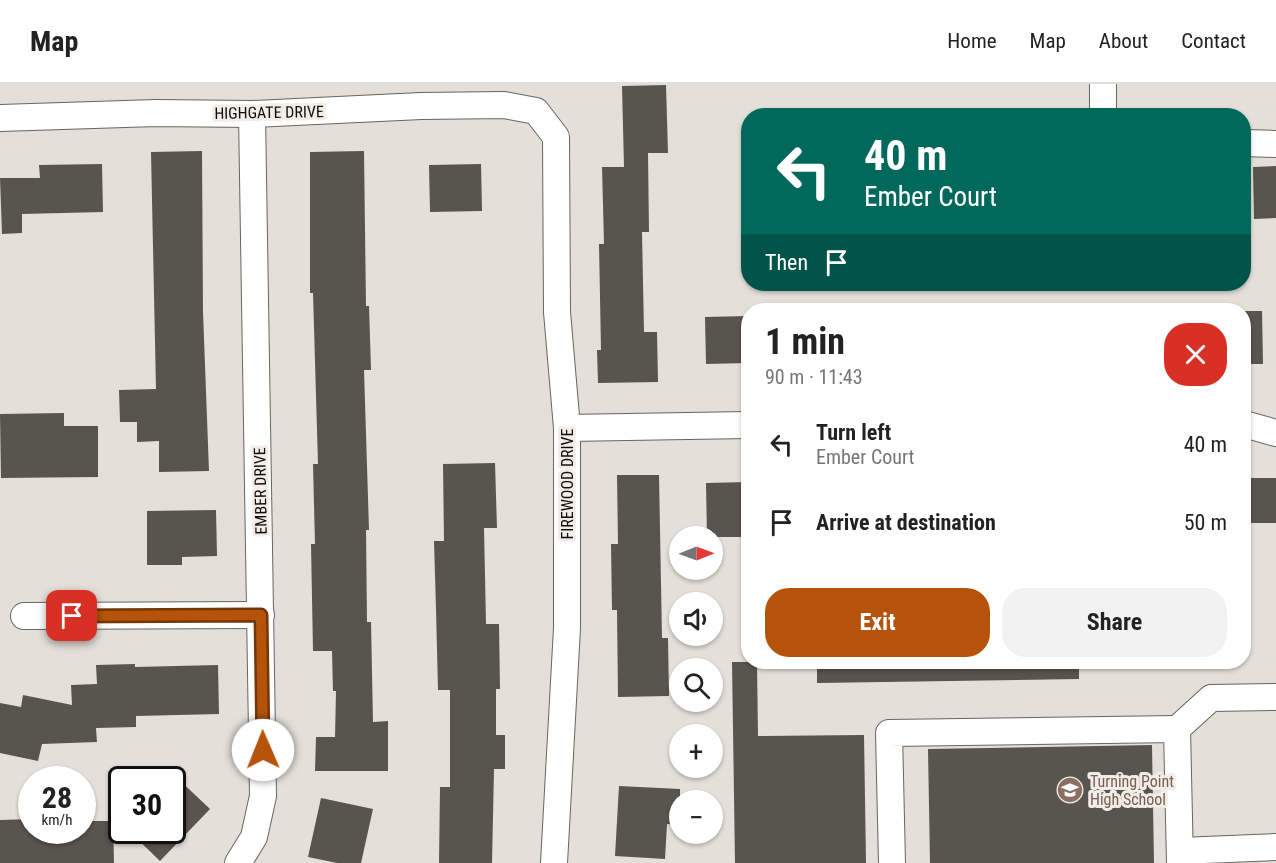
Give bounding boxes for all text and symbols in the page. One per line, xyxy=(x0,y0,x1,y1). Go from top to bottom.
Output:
text: Map xyxy=(30,25,78,58)
text: Home xyxy=(947,29,997,53)
text: Map xyxy=(1030,29,1066,53)
text: About xyxy=(1099,29,1148,53)
text: Contact xyxy=(1181,29,1246,53)
street label: HIGHGATE DRIVE xyxy=(214,102,324,123)
text: 40 m xyxy=(864,131,947,180)
icon: left xyxy=(765,132,843,210)
text: Ember Court xyxy=(864,181,997,213)
icon: arrive xyxy=(820,246,853,279)
text: Then xyxy=(765,250,808,275)
text: 1 min xyxy=(765,321,845,363)
button: close xyxy=(1164,323,1227,386)
text: 90 m · 11:43 xyxy=(765,365,863,389)
text: Turn left xyxy=(816,420,891,445)
icon: left xyxy=(765,428,798,461)
street label: FIREWOOD DRIVE xyxy=(558,429,577,539)
text: 40 m xyxy=(1184,432,1227,457)
text: Ember Court xyxy=(816,445,914,469)
street label: EMBER DRIVE xyxy=(250,447,271,535)
icon: arrive xyxy=(765,506,798,539)
text: Arrive at destination xyxy=(816,510,996,535)
text: 50 m xyxy=(1184,510,1227,535)
north arrow xyxy=(669,526,723,580)
map controls xyxy=(669,526,723,844)
button: Exit xyxy=(765,588,990,657)
button: Share xyxy=(1002,588,1227,657)
pin xyxy=(46,590,97,641)
button: sound xyxy=(669,592,723,646)
icon: arrive xyxy=(55,599,88,632)
button: search xyxy=(669,658,723,712)
position arrow xyxy=(231,718,295,782)
button: + xyxy=(669,724,723,778)
speed limit sign: 30 xyxy=(108,766,186,844)
place label: Turning Point High School xyxy=(1090,772,1174,809)
school or university icon: Turning Point High School xyxy=(1055,775,1085,805)
text: 28 xyxy=(42,780,72,815)
button: − xyxy=(669,790,723,844)
text: km/h xyxy=(42,811,72,829)

